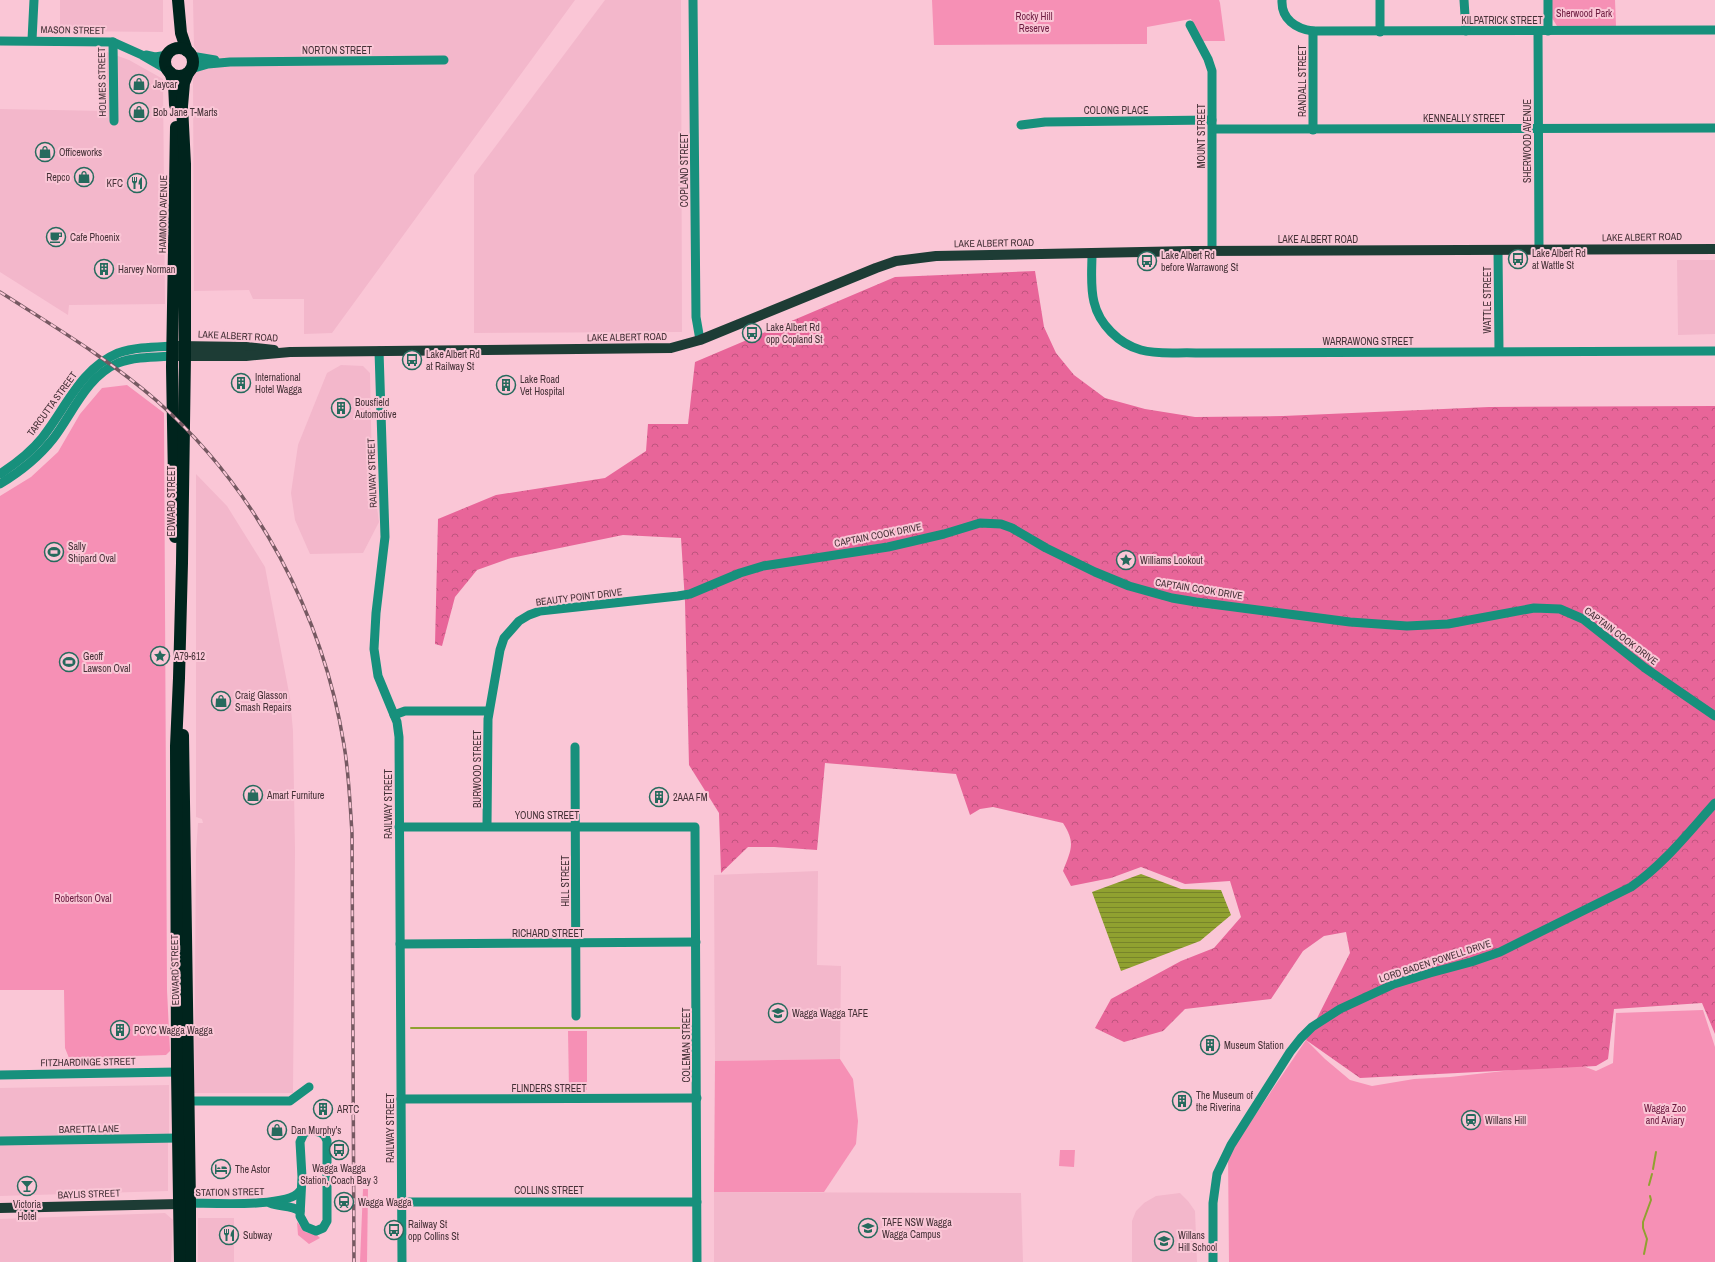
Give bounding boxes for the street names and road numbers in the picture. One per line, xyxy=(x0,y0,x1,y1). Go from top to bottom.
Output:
street label: KILPATRICK STREET xyxy=(1461,14,1543,27)
street label: MASON STREET xyxy=(41,23,105,37)
street label: NORTON STREET xyxy=(302,44,372,57)
street label: RANDALL STREET xyxy=(1296,45,1309,117)
street label: HOLMES STREET xyxy=(95,47,109,117)
street label: SHERWOOD AVENUE xyxy=(1521,99,1534,183)
street label: COLONG PLACE xyxy=(1084,104,1148,117)
street label: MOUNT STREET xyxy=(1195,104,1208,168)
street label: KENNEALLY STREET xyxy=(1423,112,1505,125)
street label: COPLAND STREET xyxy=(678,133,691,207)
street label: HAMMOND AVENUE xyxy=(156,175,170,253)
street label: LAKE ALBERT ROAD xyxy=(1602,230,1682,244)
street label: LAKE ALBERT ROAD xyxy=(1278,233,1358,246)
street label: LAKE ALBERT ROAD xyxy=(954,236,1034,250)
street label: WATTLE STREET xyxy=(1481,267,1494,334)
street label: LAKE ALBERT ROAD xyxy=(198,327,279,345)
street label: LAKE ALBERT ROAD xyxy=(587,330,667,344)
street label: WARRAWONG STREET xyxy=(1323,335,1413,348)
street label: TARCUTTA STREET xyxy=(24,369,80,439)
street label: RAILWAY STREET xyxy=(364,438,380,508)
street label: EDWARD STREET xyxy=(165,466,178,536)
street label: CAPTAIN COOK DRIVE xyxy=(833,520,923,550)
street label: CAPTAIN COOK DRIVE xyxy=(1154,576,1244,602)
street label: BEAUTY POINT DRIVE xyxy=(535,585,623,609)
street label: CAPTAIN COOK DRIVE xyxy=(1582,604,1660,668)
street label: BURWOOD STREET xyxy=(471,730,484,808)
street label: RAILWAY STREET xyxy=(382,769,395,839)
street label: YOUNG STREET xyxy=(515,809,579,822)
street label: HILL STREET xyxy=(559,855,572,907)
street label: RICHARD STREET xyxy=(512,927,584,940)
street label: EDWARD STREET xyxy=(168,935,182,1005)
street label: LORD BADEN POWELL DRIVE xyxy=(1377,937,1493,985)
street label: COLEMAN STREET xyxy=(680,1007,693,1083)
street label: FITZHARDINGE STREET xyxy=(40,1055,136,1069)
street label: FLINDERS STREET xyxy=(511,1082,587,1095)
street label: RAILWAY STREET xyxy=(384,1093,397,1163)
street label: BARETTA LANE xyxy=(59,1122,119,1136)
street label: COLLINS STREET xyxy=(514,1184,584,1197)
street label: STATION STREET xyxy=(195,1185,265,1199)
street label: BAYLIS STREET xyxy=(57,1186,121,1202)

